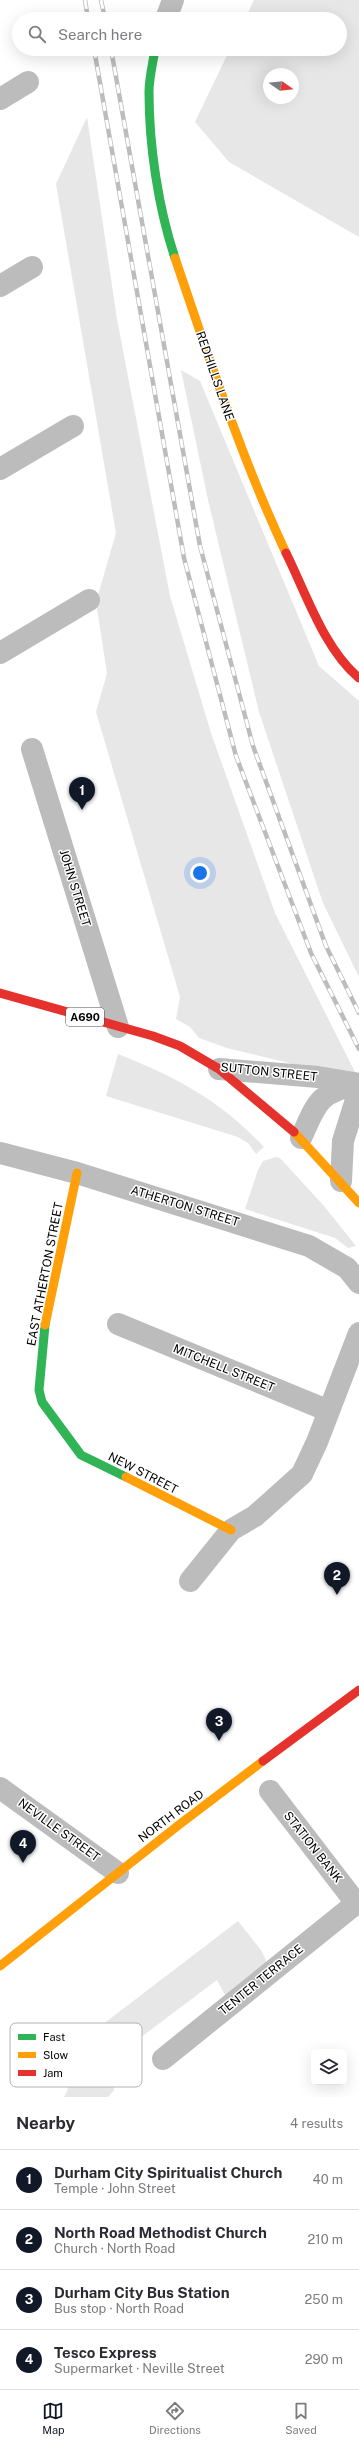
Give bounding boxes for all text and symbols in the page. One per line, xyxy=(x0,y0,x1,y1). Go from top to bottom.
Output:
search box xyxy=(12,12,347,56)
icon: search xyxy=(26,23,48,45)
text: Search here xyxy=(58,26,142,43)
north arrow xyxy=(263,68,299,104)
street label: REDHILLS LANE xyxy=(193,329,237,423)
pin: 1 xyxy=(69,777,95,810)
street label: JOHN STREET xyxy=(57,848,93,928)
your location xyxy=(190,863,210,883)
road number: A690 xyxy=(66,1008,104,1026)
street label: SUTTON STREET xyxy=(220,1060,318,1084)
street label: ATHERTON STREET xyxy=(129,1183,241,1229)
street label: EAST ATHERTON STREET xyxy=(24,1201,66,1347)
street label: MITCHELL STREET xyxy=(171,1341,277,1395)
street label: NEW STREET xyxy=(106,1449,180,1497)
pin: 2 xyxy=(324,1562,350,1595)
pin: 3 xyxy=(206,1708,232,1741)
street label: NORTH ROAD xyxy=(136,1787,206,1845)
street label: NEVILLE STREET xyxy=(15,1796,103,1864)
street label: STATION BANK xyxy=(281,1809,345,1885)
pin: 4 xyxy=(10,1830,36,1863)
street label: TENTER TERRACE xyxy=(216,1942,306,2018)
legend xyxy=(10,2023,142,2087)
text: Fast xyxy=(43,2031,65,2043)
text: Slow xyxy=(43,2049,69,2061)
map controls xyxy=(311,2049,347,2085)
button: layers xyxy=(311,2049,347,2085)
text: Jam xyxy=(43,2067,63,2079)
text: Nearby xyxy=(16,2113,75,2133)
text: 4 results xyxy=(290,2116,343,2131)
text: Durham City Spiritualist Church xyxy=(54,2164,282,2181)
text: 1 xyxy=(26,2172,32,2187)
text: 40 m xyxy=(312,2172,343,2187)
text: Temple · John Street xyxy=(54,2181,176,2196)
text: North Road Methodist Church xyxy=(54,2224,267,2241)
text: 2 xyxy=(25,2232,33,2247)
text: 210 m xyxy=(308,2232,343,2247)
text: Church · North Road xyxy=(54,2241,175,2256)
text: Durham City Bus Station xyxy=(54,2284,230,2301)
text: 3 xyxy=(25,2292,33,2307)
text: 250 m xyxy=(305,2292,343,2307)
text: Bus stop · North Road xyxy=(54,2301,184,2316)
text: Tesco Express xyxy=(54,2344,157,2361)
text: 4 xyxy=(25,2352,33,2367)
text: 290 m xyxy=(305,2352,343,2367)
text: Supermarket · Neville Street xyxy=(54,2361,225,2376)
tab: Map xyxy=(42,2400,65,2436)
tab: Directions xyxy=(149,2400,201,2436)
tab: Saved xyxy=(285,2400,317,2436)

